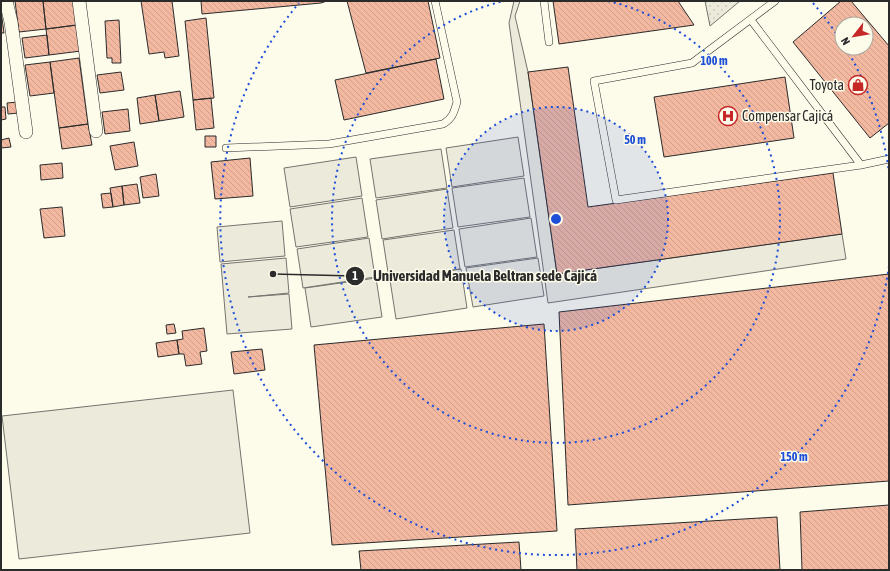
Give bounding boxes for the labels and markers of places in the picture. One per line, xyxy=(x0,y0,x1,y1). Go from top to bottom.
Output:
shop icon: Toyota xyxy=(847,74,869,96)
place label: Toyota xyxy=(810,77,844,93)
hospital icon: Compensar Cajicá xyxy=(717,105,739,127)
place label: Compensar Cajicá xyxy=(742,108,833,124)
centre of rings xyxy=(549,212,563,226)
callout: Universidad Manuela Beltran sede Cajicá xyxy=(345,262,605,289)

